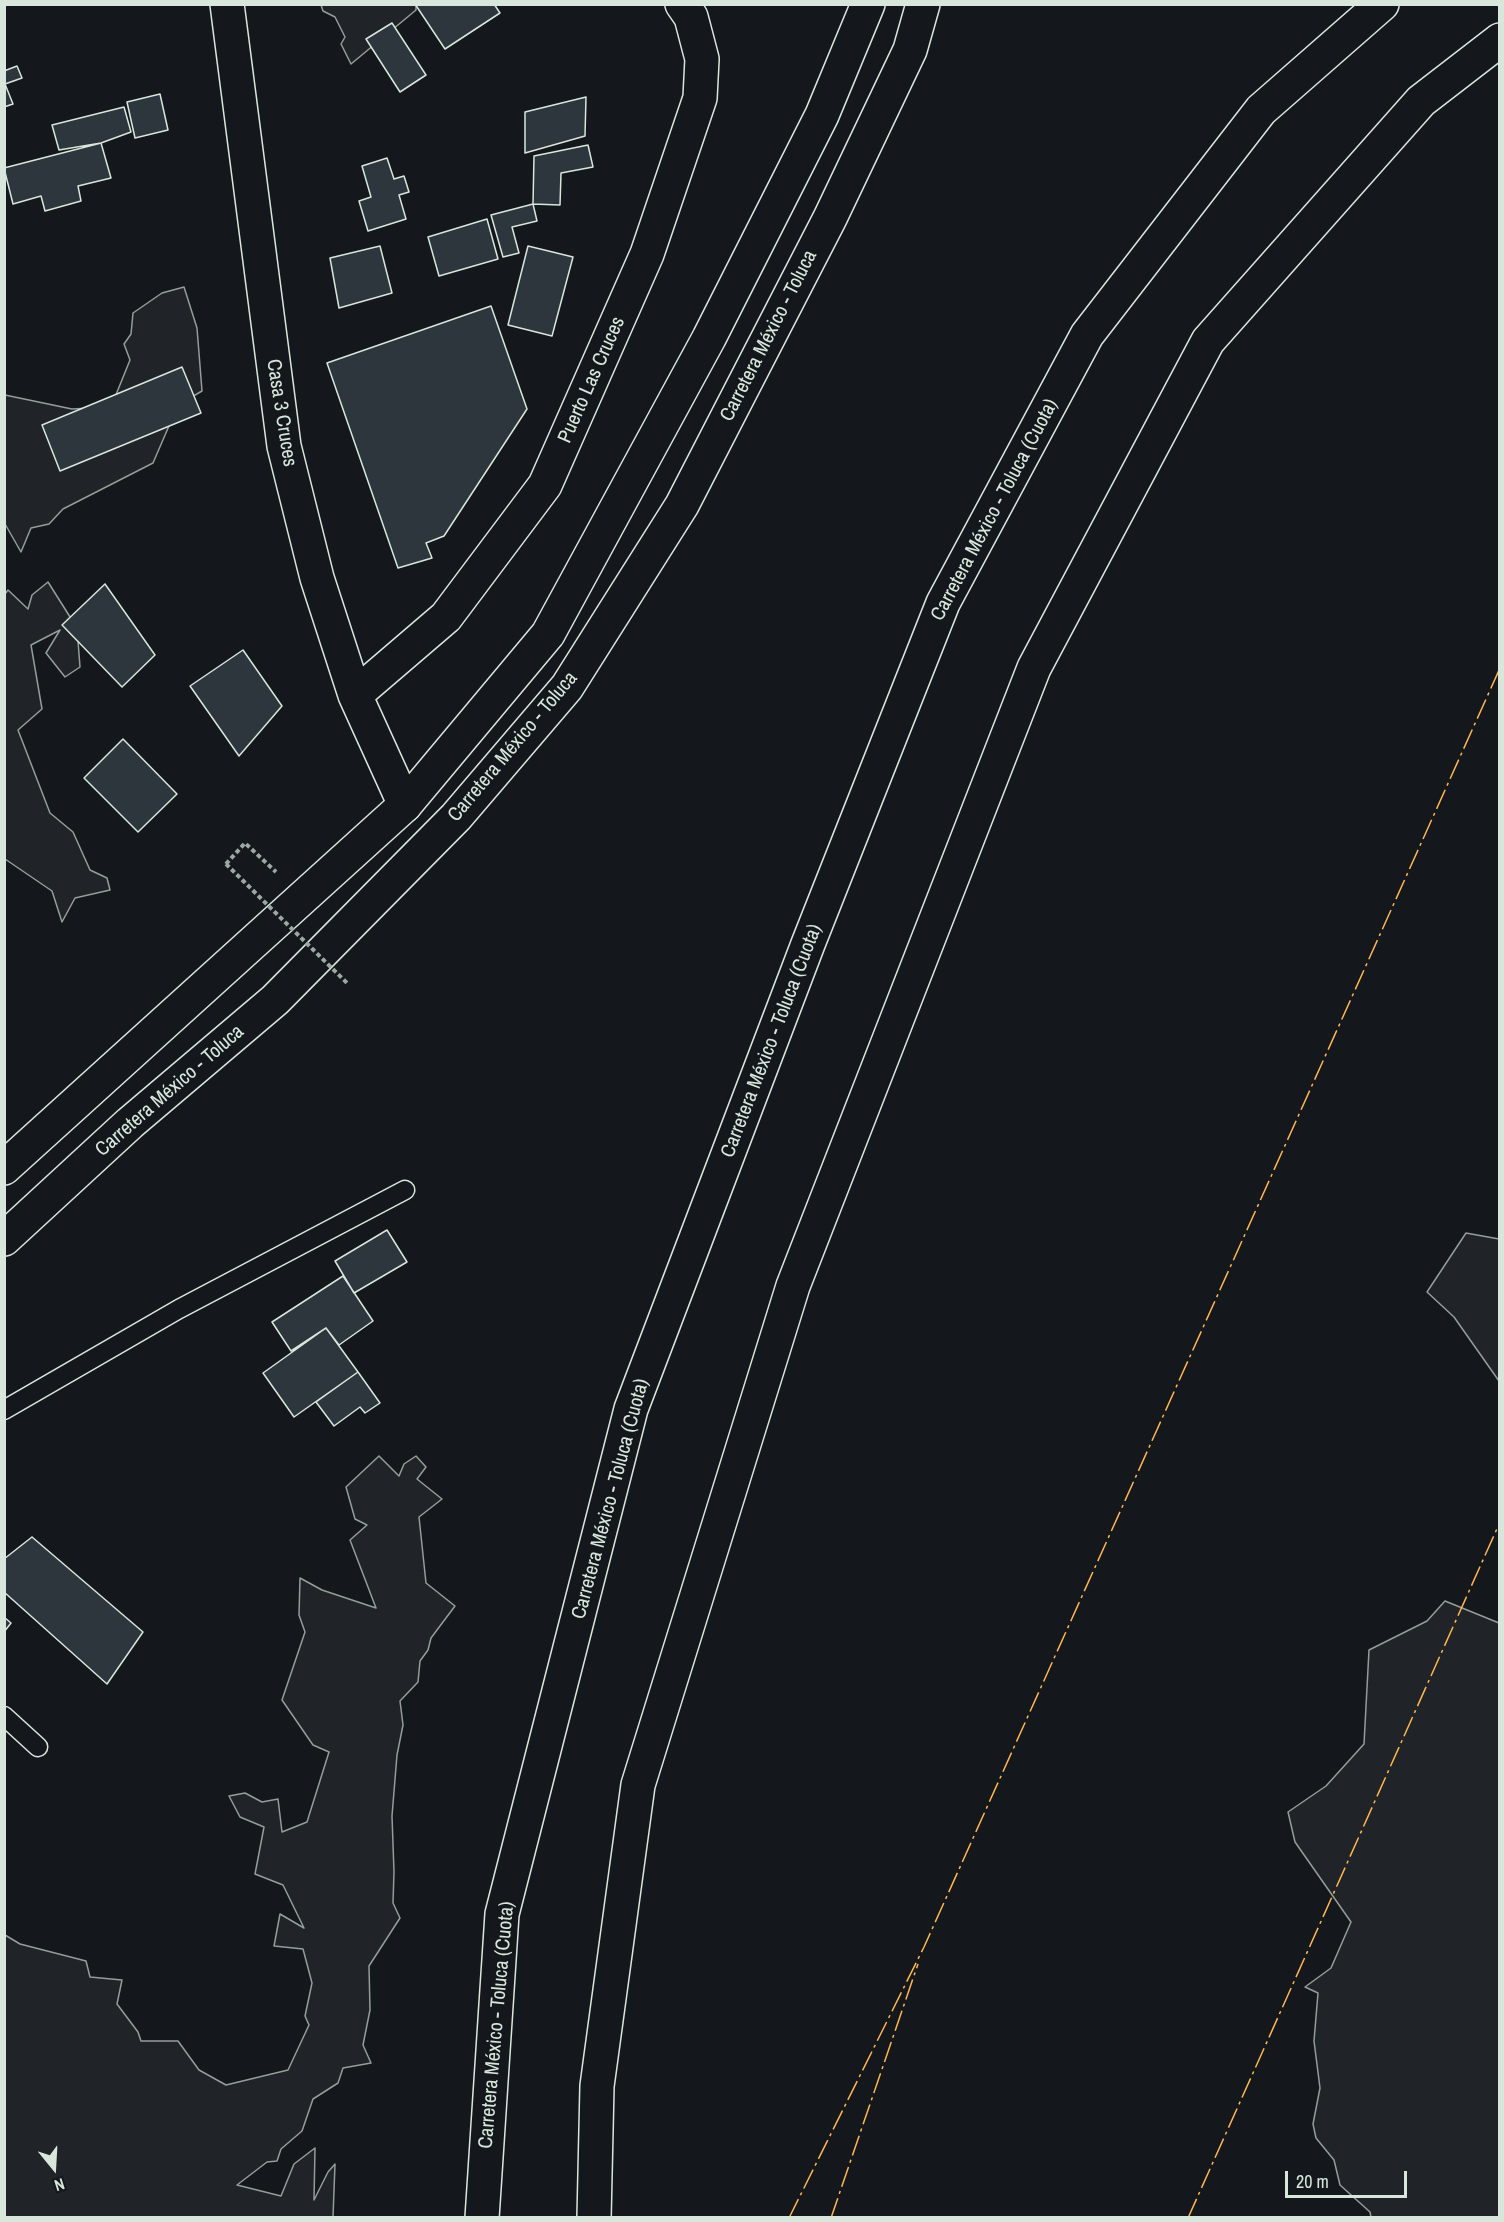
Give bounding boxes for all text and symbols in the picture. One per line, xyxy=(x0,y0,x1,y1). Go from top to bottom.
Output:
street label: Carretera México - Toluca xyxy=(715,247,823,425)
street label: Puerto Las Cruces xyxy=(553,313,631,447)
street label: Casa 3 Cruces xyxy=(261,358,301,468)
street label: Carretera México - Toluca (Cuota) xyxy=(926,395,1064,625)
street label: Carretera México - Toluca xyxy=(443,667,583,827)
street label: Carretera México - Toluca (Cuota) xyxy=(716,921,828,1161)
street label: Carretera México - Toluca xyxy=(91,1020,249,1162)
street label: Carretera México - Toluca (Cuota) xyxy=(567,1376,655,1622)
street label: Carretera México - Toluca (Cuota) xyxy=(474,1900,520,2150)
north arrow xyxy=(24,2138,84,2198)
scale bar xyxy=(1288,2159,1410,2197)
text: 20 m xyxy=(1296,2169,1329,2194)
text: N xyxy=(52,2173,67,2197)

